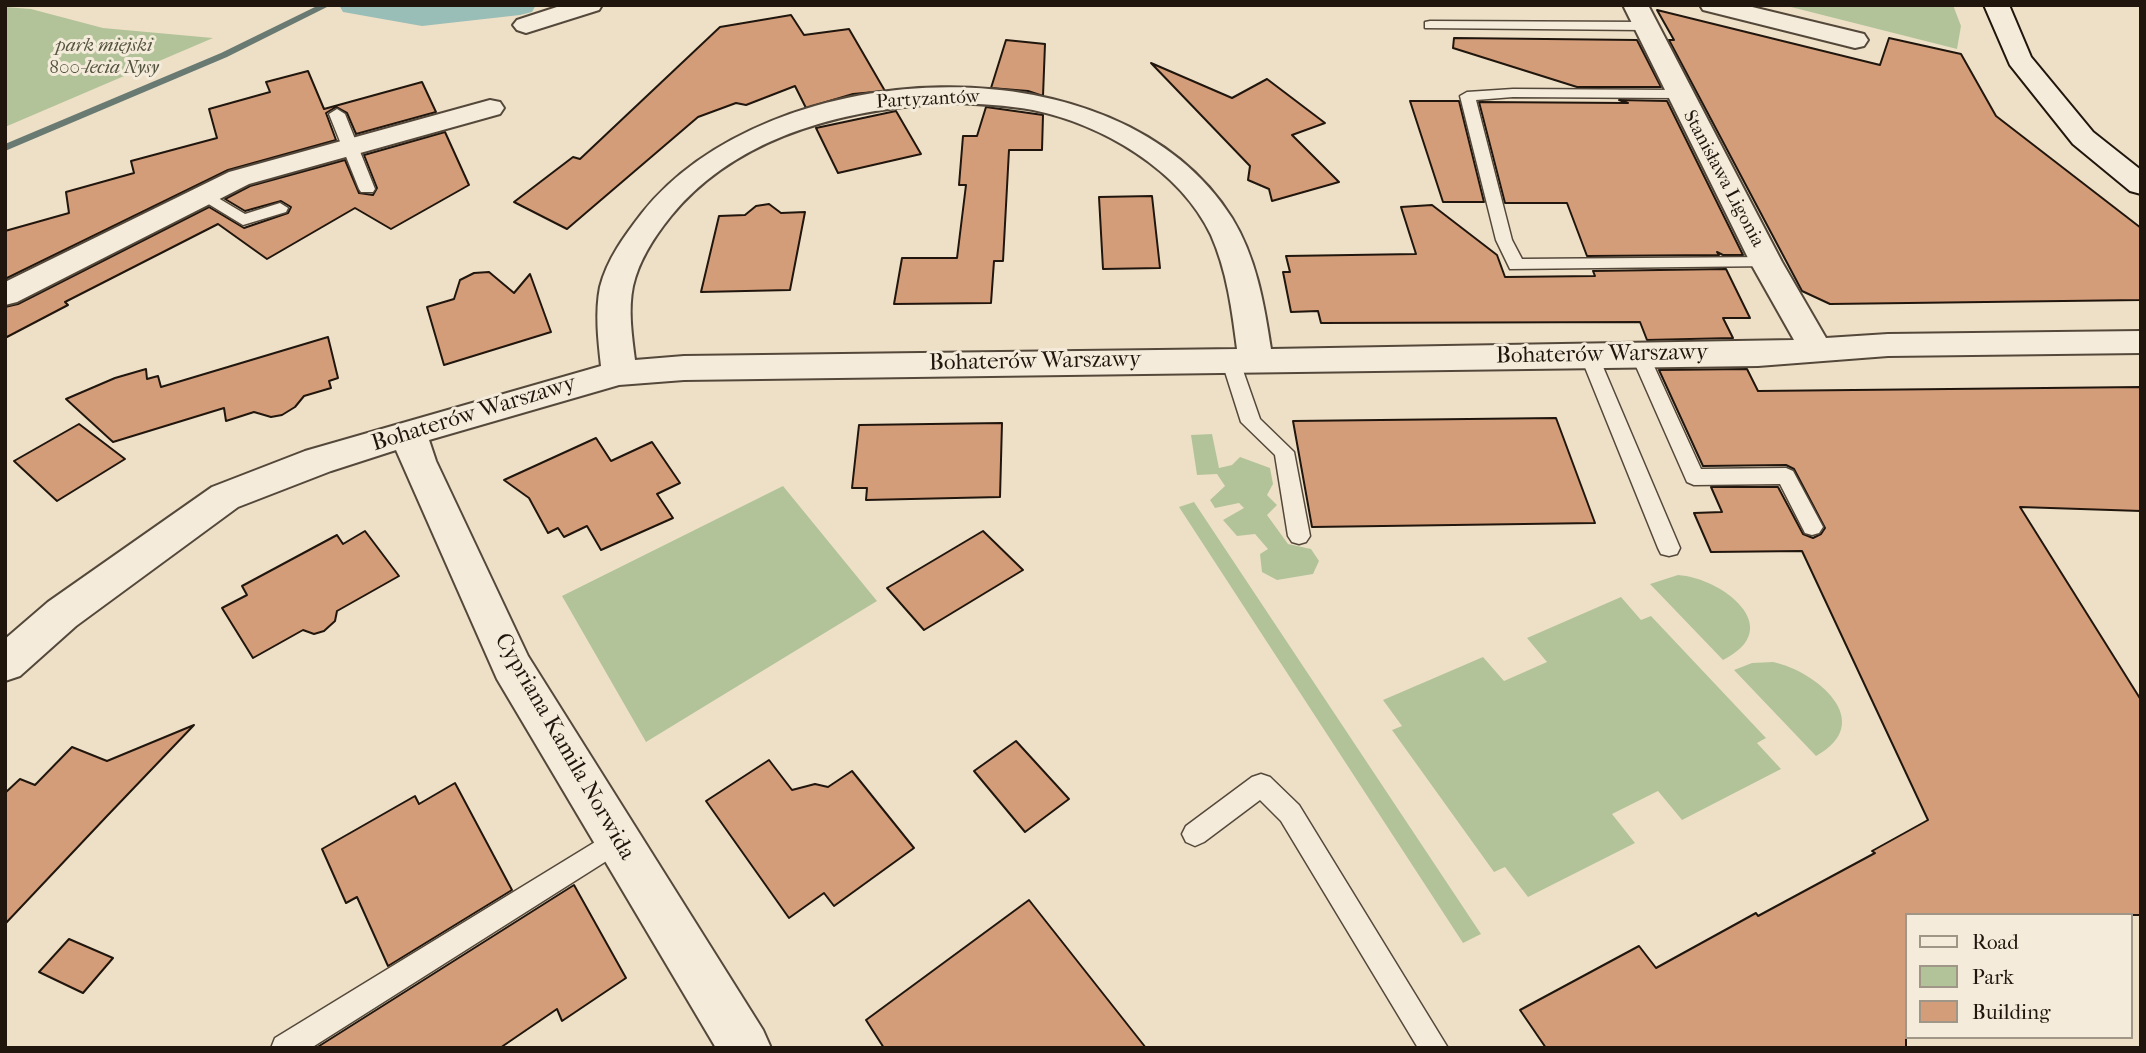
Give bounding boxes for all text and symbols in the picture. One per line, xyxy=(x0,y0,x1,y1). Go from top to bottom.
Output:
park label: park miejski 800-lecia Nysy xyxy=(49,35,159,79)
street label: Partyzantów xyxy=(876,86,980,114)
street label: Stanisława Ligonia xyxy=(1677,107,1769,251)
street label: Bohaterów Warszawy xyxy=(1496,339,1708,371)
street label: Bohaterów Warszawy xyxy=(929,346,1141,378)
street label: Bohaterów Warszawy xyxy=(369,370,579,458)
street label: Cypriana Kamila Norwida xyxy=(488,629,640,865)
legend xyxy=(1904,913,2132,1039)
text: Road xyxy=(1972,930,2019,954)
text: Park xyxy=(1972,965,2014,989)
text: Building xyxy=(1972,1000,2050,1024)

